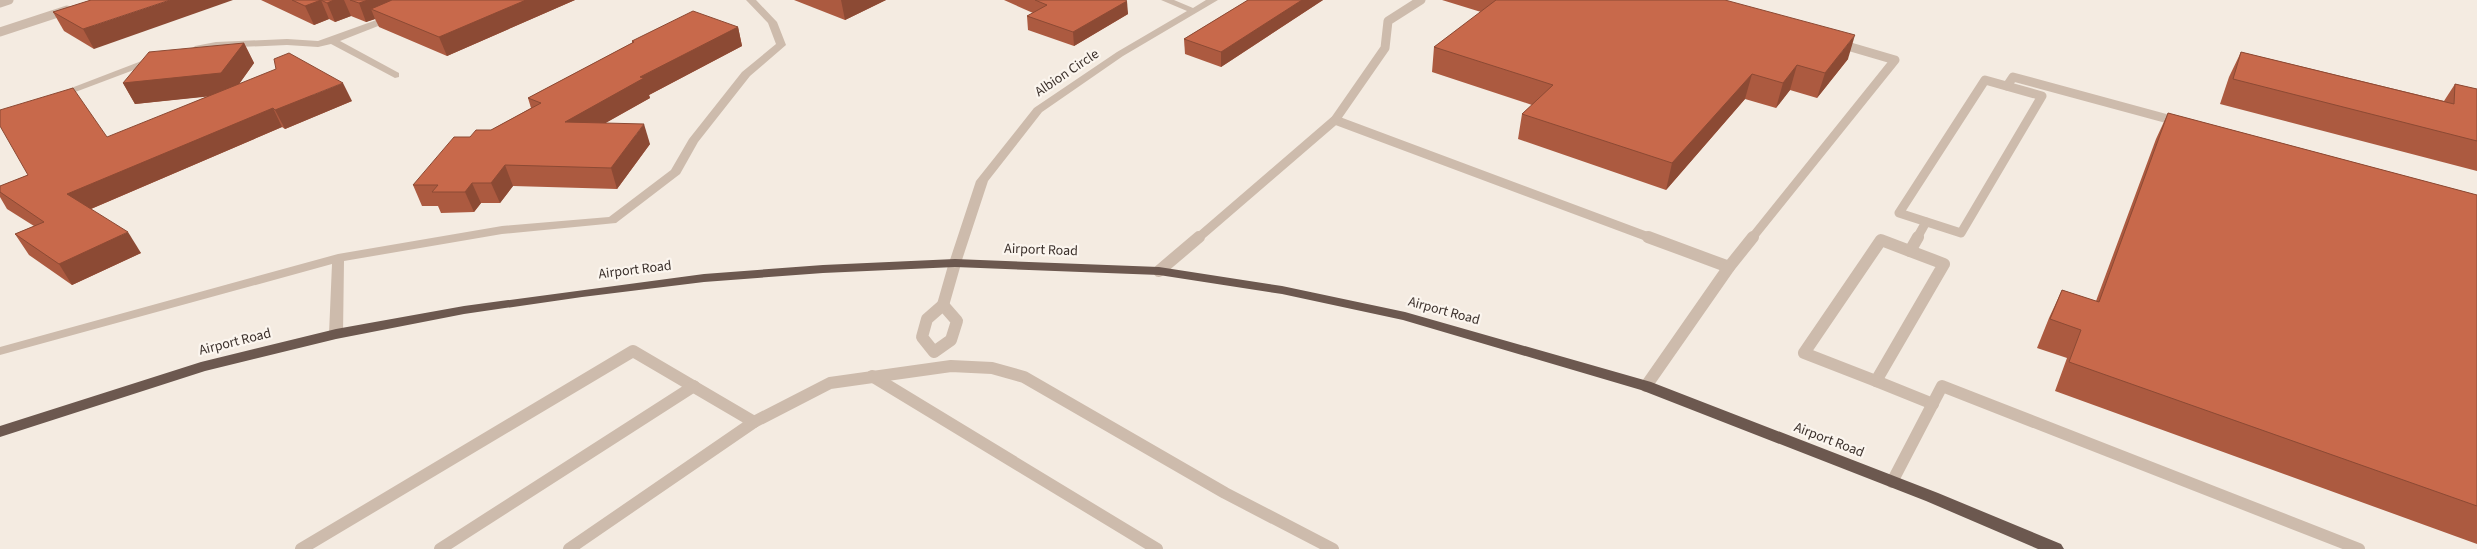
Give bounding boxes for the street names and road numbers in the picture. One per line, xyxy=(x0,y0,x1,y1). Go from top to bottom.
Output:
street label: Albion Circle xyxy=(1031,44,1103,102)
street label: Airport Road xyxy=(1004,239,1078,261)
street label: Airport Road xyxy=(597,256,673,284)
street label: Airport Road xyxy=(1406,292,1482,330)
street label: Airport Road xyxy=(197,323,273,361)
street label: Airport Road xyxy=(1791,417,1867,463)

